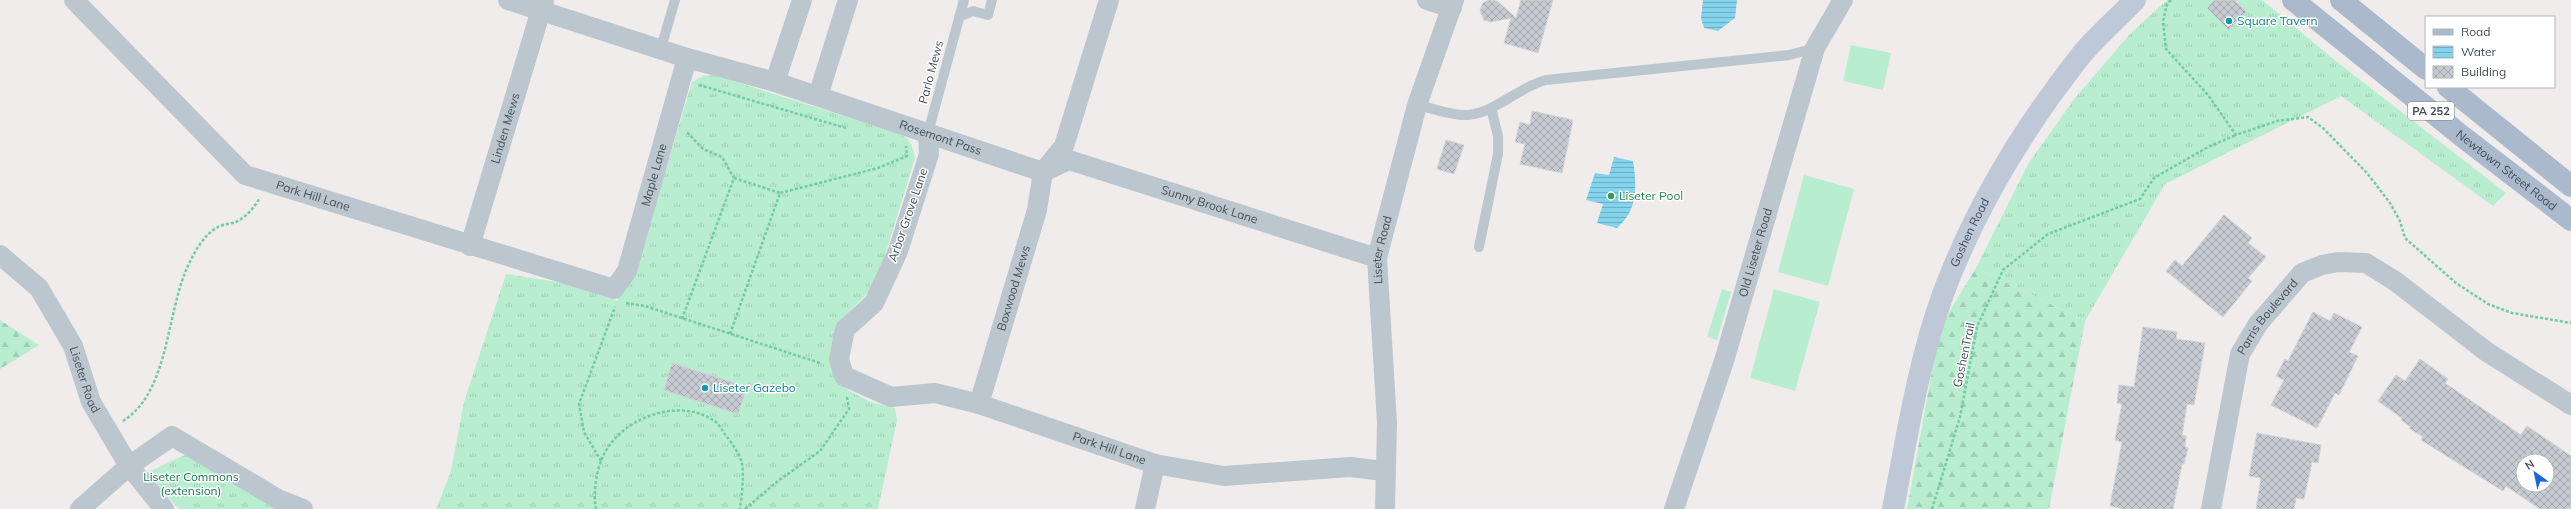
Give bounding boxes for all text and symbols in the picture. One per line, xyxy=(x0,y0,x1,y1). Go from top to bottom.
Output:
place label: Square Tavern xyxy=(2237,13,2317,28)
marker: Square Tavern xyxy=(2224,16,2234,26)
legend xyxy=(2425,16,2555,88)
text: Road xyxy=(2461,24,2490,39)
street label: Parlo Mews xyxy=(915,39,946,105)
text: Water xyxy=(2461,44,2497,59)
text: Building xyxy=(2461,64,2506,79)
street label: Linden Mews xyxy=(487,91,523,165)
road number: PA 252 xyxy=(2408,102,2454,120)
street label: Rosemont Pass xyxy=(898,116,984,158)
street label: Newtown Street Road xyxy=(2453,126,2560,213)
street label: Maple Lane xyxy=(638,142,670,208)
street label: Arbor Grove Lane xyxy=(885,166,931,264)
street label: Park Hill Lane xyxy=(274,177,352,214)
street label: Sunny Brook Lane xyxy=(1159,182,1260,227)
place label: Liseter Pool xyxy=(1619,188,1683,203)
marker: Liseter Pool xyxy=(1606,191,1616,201)
street label: Goshen Road xyxy=(1947,195,1992,269)
street label: Old Liseter Road xyxy=(1735,206,1775,299)
street label: Liseter Road xyxy=(1369,214,1395,285)
street label: Boxwood Mews xyxy=(993,243,1033,333)
street label: Parris Boulevard xyxy=(2233,276,2301,357)
street label: GoshenTrail xyxy=(1949,321,1978,389)
street label: Liseter Road xyxy=(67,344,104,416)
place label: Liseter Gazebo xyxy=(713,380,796,395)
marker: Liseter Gazebo xyxy=(700,383,710,393)
street label: Park Hill Lane xyxy=(1071,428,1148,467)
north arrow xyxy=(2515,453,2555,493)
text: N xyxy=(2522,456,2537,473)
park label: Liseter Commons (extension) xyxy=(143,469,239,498)

